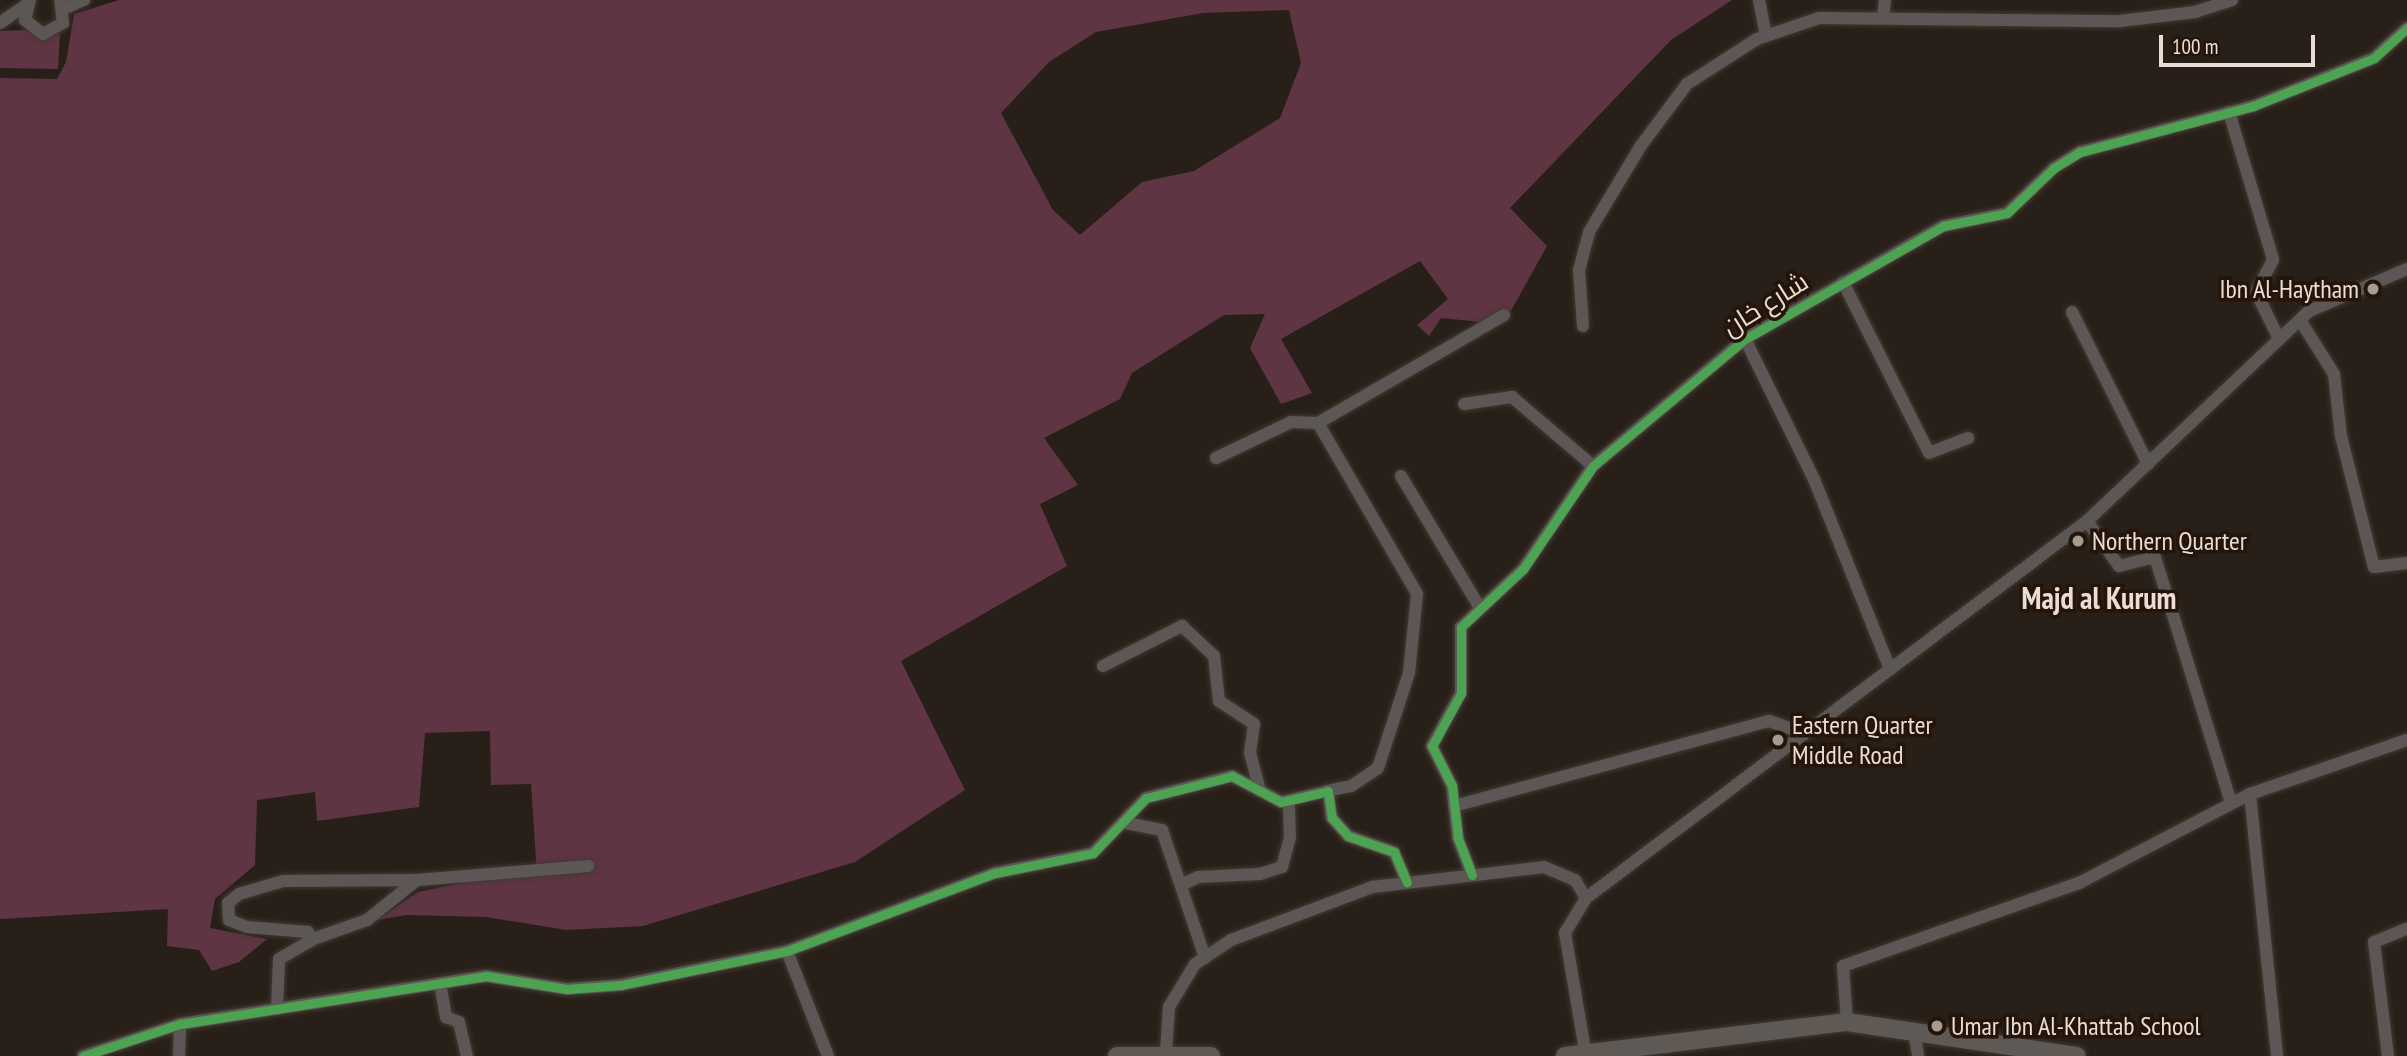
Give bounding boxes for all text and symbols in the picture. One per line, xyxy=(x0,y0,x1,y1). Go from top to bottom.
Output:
scale bar xyxy=(2162,21,2318,65)
text: 100 m xyxy=(2172,33,2218,60)
street label: شارع خان xyxy=(1716,266,1814,342)
place label: Ibn Al-Haytham xyxy=(2219,273,2359,305)
marker: Ibn Al-Haytham xyxy=(2365,281,2381,297)
place label: Northern Quarter xyxy=(2092,525,2247,557)
marker: Northern Quarter xyxy=(2070,533,2086,549)
district label: Majd al Kurum xyxy=(2022,580,2176,616)
place label: Eastern Quarter Middle Road xyxy=(1792,709,1933,770)
marker: Eastern Quarter Middle Road xyxy=(1770,732,1786,748)
place label: Umar Ibn Al-Khattab School xyxy=(1951,1010,2201,1042)
marker: Umar Ibn Al-Khattab School xyxy=(1929,1018,1945,1034)

